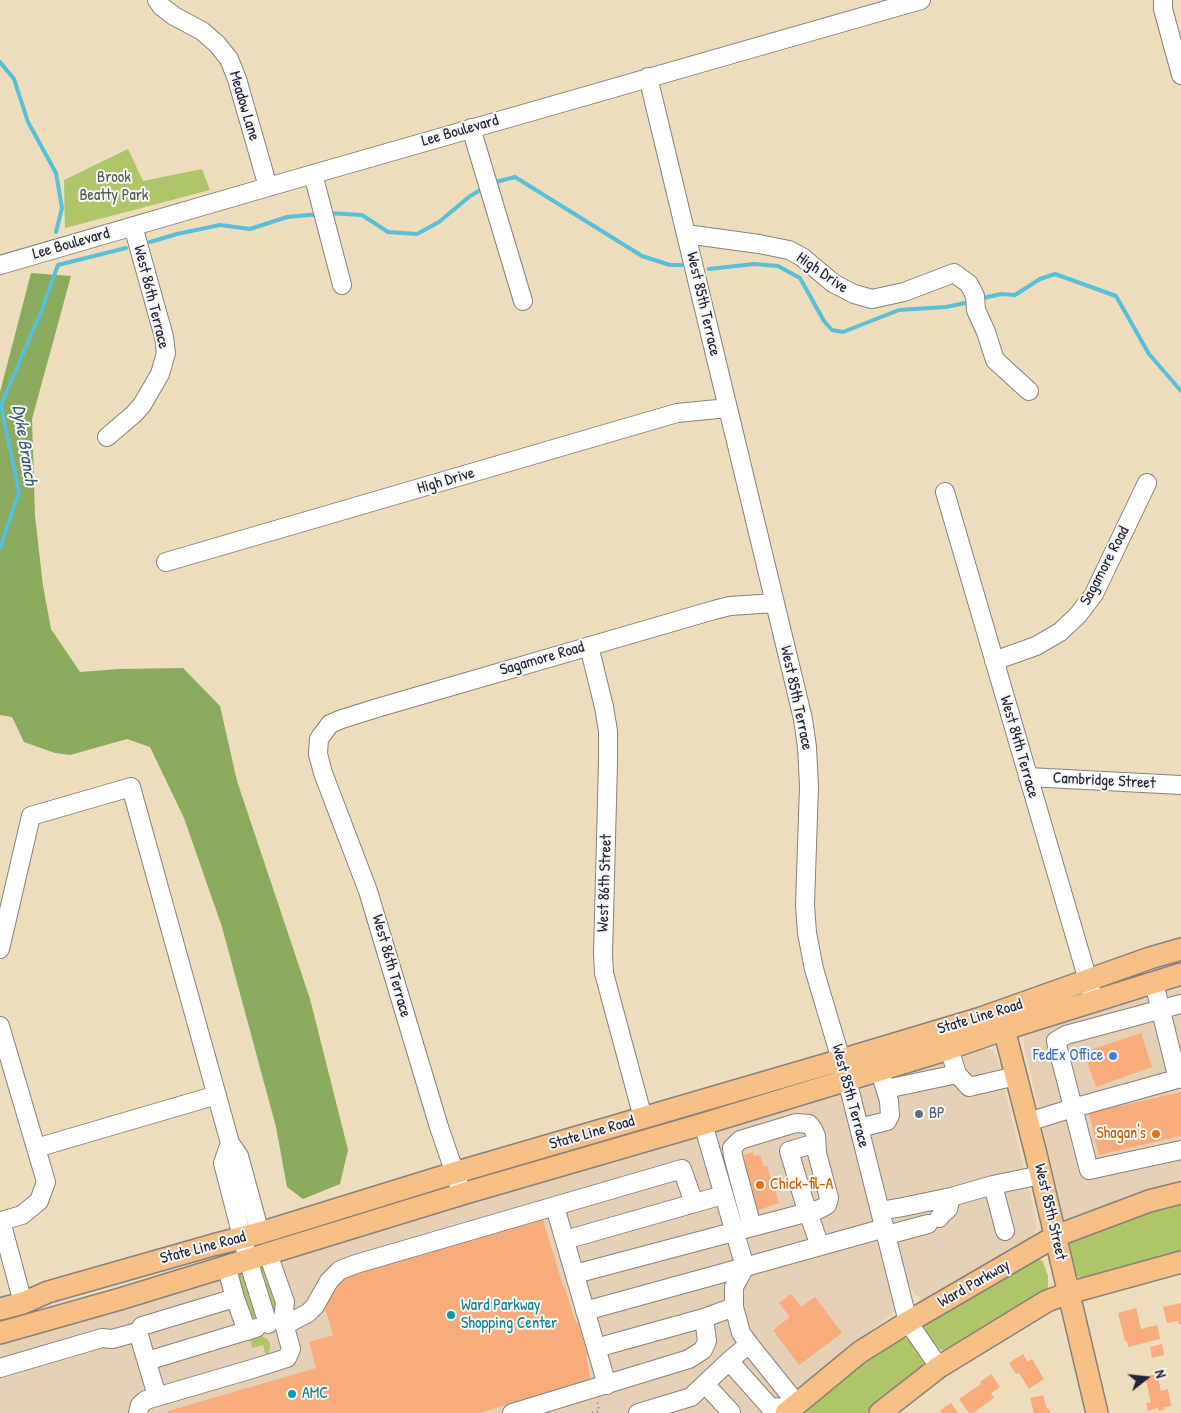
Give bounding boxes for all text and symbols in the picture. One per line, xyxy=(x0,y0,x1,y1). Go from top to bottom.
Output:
street label: Meadow Lane xyxy=(224,69,264,143)
street label: Lee Boulevard xyxy=(419,111,501,151)
park label: Brook Beatty Park xyxy=(80,168,148,206)
street label: Lee Boulevard xyxy=(30,224,112,264)
street label: West 86th Terrace xyxy=(129,243,173,351)
street label: High Drive xyxy=(792,248,852,298)
street label: West 85th Terrace xyxy=(682,250,724,358)
water label: Dyke Branch xyxy=(7,403,41,487)
street label: High Drive xyxy=(415,464,477,498)
street label: Sagamore Road xyxy=(1076,523,1134,609)
street label: Sagamore Road xyxy=(498,638,586,680)
street label: West 85th Terrace xyxy=(776,644,816,752)
street label: West 84th Terrace xyxy=(995,694,1043,800)
street label: Cambridge Street xyxy=(1052,769,1156,793)
street label: West 86th Street xyxy=(594,834,616,932)
street label: West 86th Terrace xyxy=(367,912,415,1020)
street label: State Line Road xyxy=(935,995,1025,1039)
street label: West 85th Terrace xyxy=(827,1042,873,1150)
place label: FedEx Office xyxy=(1033,1046,1103,1066)
marker: FedEx Office xyxy=(1107,1050,1119,1062)
place label: BP xyxy=(929,1104,945,1124)
marker: BP xyxy=(913,1108,925,1120)
street label: State Line Road xyxy=(547,1112,637,1154)
place label: Shagan's xyxy=(1096,1124,1146,1144)
marker: Shagan's xyxy=(1150,1128,1162,1140)
street label: West 85th Street xyxy=(1030,1162,1070,1262)
place label: Chick-fil-A xyxy=(770,1175,833,1195)
marker: Chick-fil-A xyxy=(754,1179,766,1191)
street label: State Line Road xyxy=(158,1227,248,1269)
street label: Ward Parkway xyxy=(935,1256,1013,1312)
place label: Ward Parkway Shopping Center xyxy=(461,1296,557,1334)
marker: Ward Parkway Shopping Center xyxy=(445,1309,457,1321)
north arrow xyxy=(1121,1353,1171,1403)
text: N xyxy=(1151,1368,1171,1380)
place label: AMC xyxy=(302,1384,328,1404)
marker: AMC xyxy=(286,1388,298,1400)

